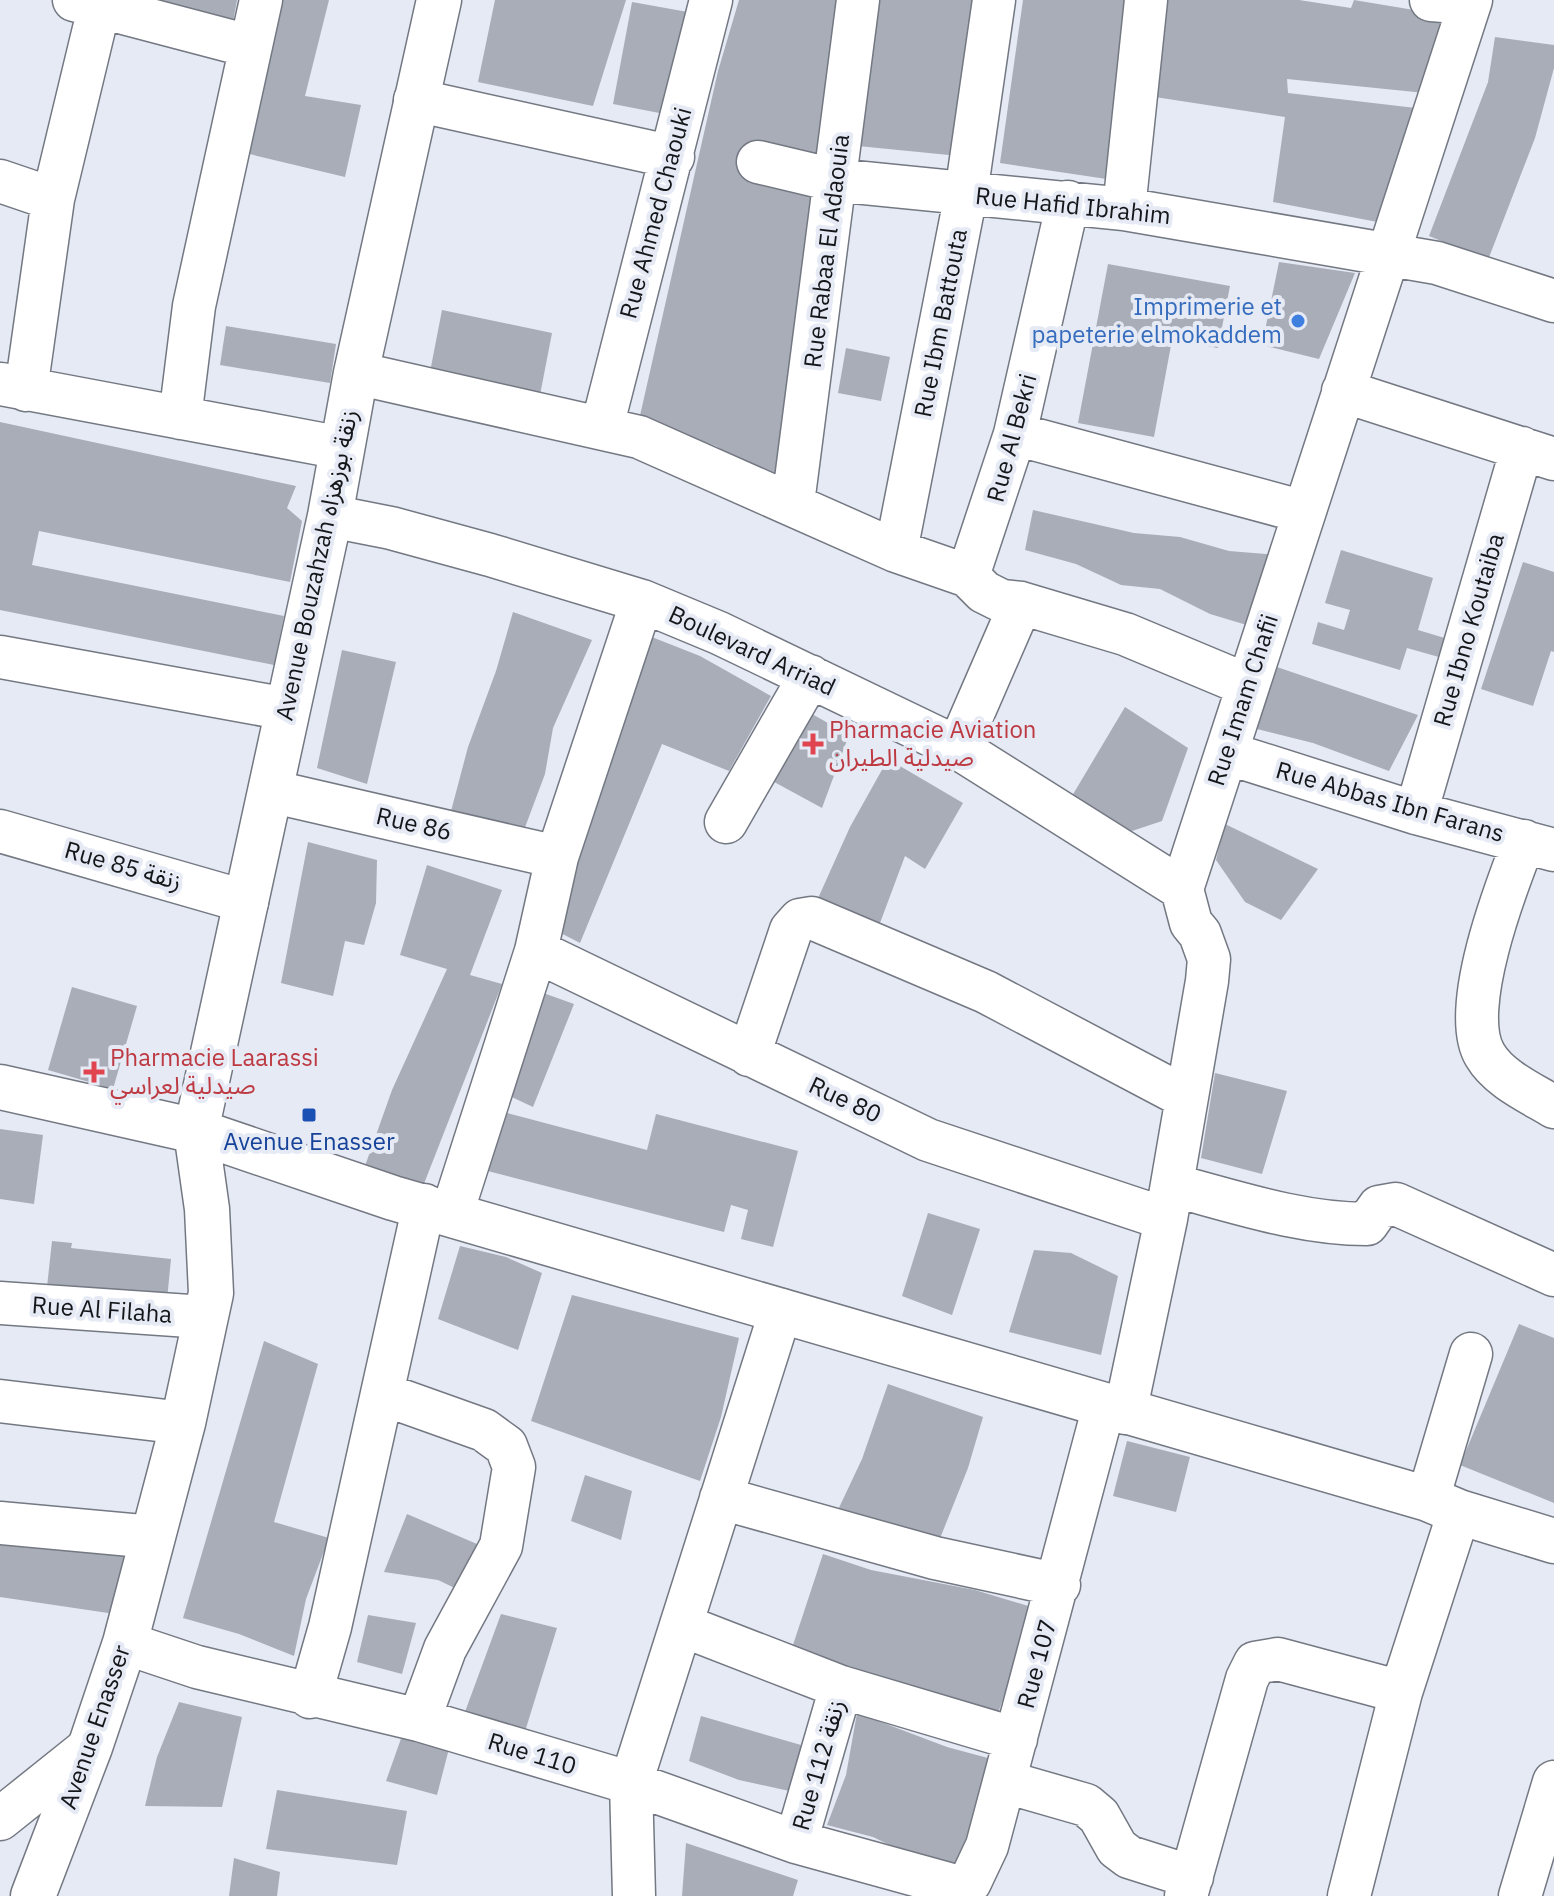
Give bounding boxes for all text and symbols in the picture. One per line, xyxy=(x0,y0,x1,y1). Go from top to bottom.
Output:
street label: Rue Ahmed Chaouki xyxy=(611,103,699,322)
street label: Rue Rabaa El Adaouia xyxy=(796,132,856,370)
street label: Rue Hafid Ibrahim xyxy=(974,179,1172,231)
street label: Rue Ibm Battouta xyxy=(906,226,974,420)
place label: Imprimerie et papeterie elmokaddem xyxy=(1032,290,1282,350)
marker: Imprimerie et papeterie elmokaddem xyxy=(1289,312,1307,330)
street label: Rue Al Bekri xyxy=(979,370,1044,505)
street label: Avenue Bouzahzah زنقة بوزهزاه xyxy=(267,406,365,723)
street label: Rue Ibno Koutaiba xyxy=(1425,529,1511,730)
street label: Boulevard Arriad xyxy=(664,597,841,703)
street label: Rue Imam Chafii xyxy=(1199,610,1285,790)
place label: Pharmacie Aviation صيدلية الطيران xyxy=(829,713,1037,773)
marker: Pharmacie Aviation صيدلية الطيران xyxy=(804,735,822,753)
street label: Rue Abbas Ibn Farans xyxy=(1272,753,1508,849)
street label: Rue 86 xyxy=(373,799,455,847)
street label: Rue 85 زنقة xyxy=(61,833,186,897)
place label: Pharmacie Laarassi صيدلية لعراسي xyxy=(110,1041,319,1105)
marker: Pharmacie Laarassi صيدلية لعراسي xyxy=(85,1063,103,1081)
street label: Rue 80 xyxy=(804,1068,887,1130)
marker: Avenue Enasser xyxy=(300,1106,318,1124)
place label: Avenue Enasser xyxy=(223,1125,395,1157)
street label: Rue Al Filaha xyxy=(31,1288,174,1330)
street label: Rue 107 xyxy=(1009,1616,1063,1712)
street label: Avenue Enasser xyxy=(51,1640,137,1813)
street label: Rue 112 زنقة xyxy=(784,1696,852,1834)
street label: Rue 110 xyxy=(484,1724,581,1782)

